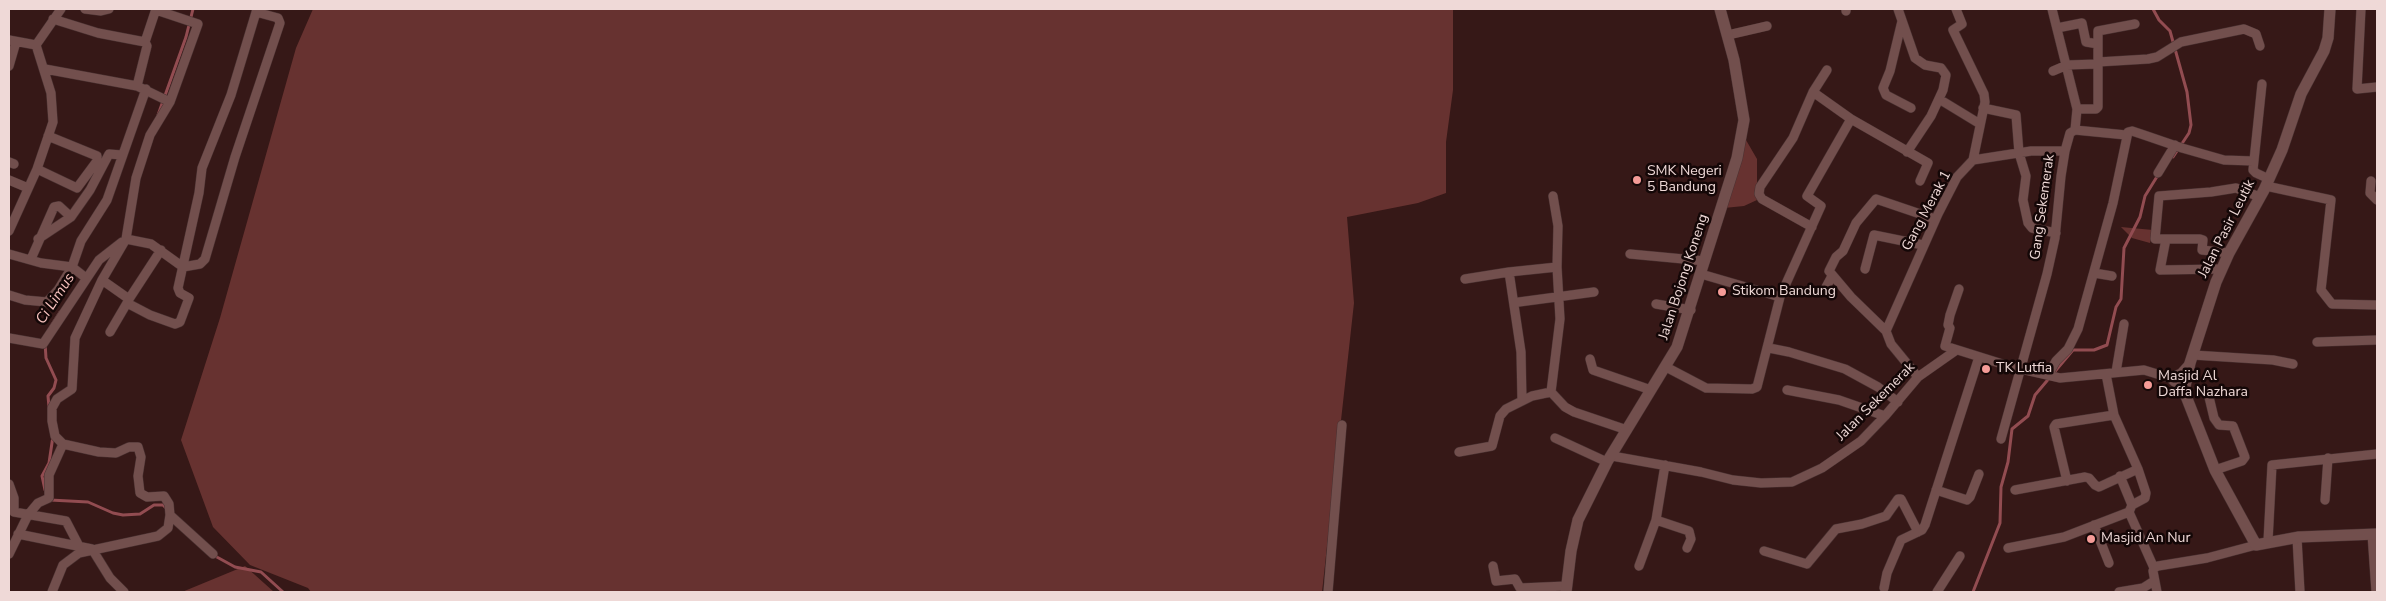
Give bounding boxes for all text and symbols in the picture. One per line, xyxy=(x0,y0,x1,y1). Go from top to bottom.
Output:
street label: Gang Sekemerak xyxy=(2027,153,2059,261)
place label: SMK Negeri 5 Bandung xyxy=(1647,164,1722,196)
street label: Gang Merak 1 xyxy=(1899,168,1955,254)
marker: SMK Negeri 5 Bandung xyxy=(1631,174,1643,186)
street label: Jalan Pasir Leutik xyxy=(2195,177,2259,281)
street label: Jalan Bojong Koneng xyxy=(1656,212,1712,342)
water label: Ci Limus xyxy=(33,270,79,328)
place label: Stikom Bandung xyxy=(1732,284,1836,300)
marker: Stikom Bandung xyxy=(1716,286,1728,298)
street label: Jalan Sekemerak xyxy=(1833,359,1919,445)
place label: TK Lutfia xyxy=(1996,361,2052,377)
marker: TK Lutfia xyxy=(1980,363,1992,375)
place label: Masjid Al Daffa Nazhara xyxy=(2158,369,2248,402)
marker: Masjid Al Daffa Nazhara xyxy=(2142,379,2154,391)
place label: Masjid An Nur xyxy=(2101,531,2190,547)
marker: Masjid An Nur xyxy=(2085,533,2097,545)

